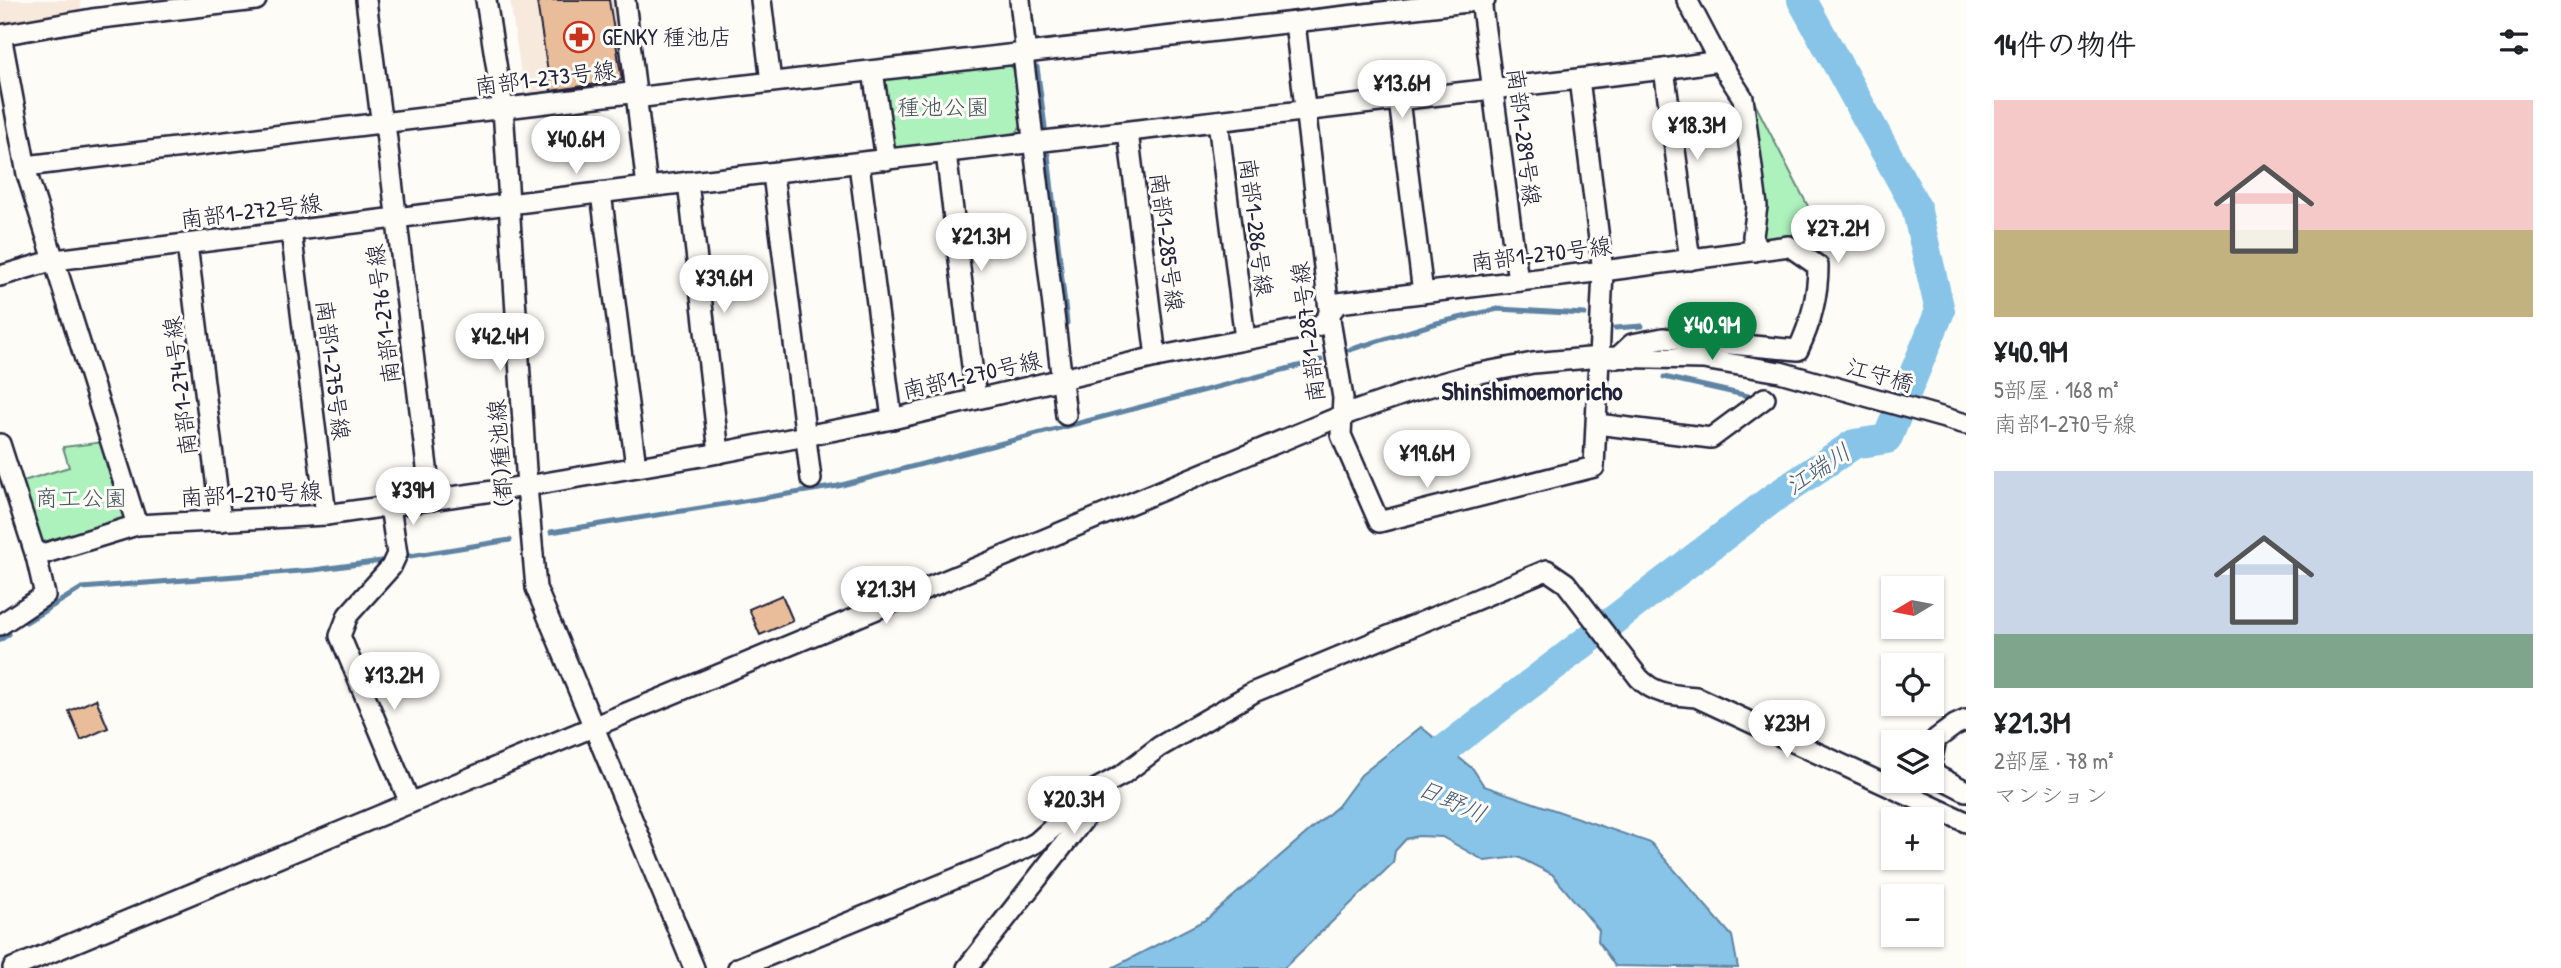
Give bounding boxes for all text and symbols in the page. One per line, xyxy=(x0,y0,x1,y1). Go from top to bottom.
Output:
pharmacy icon: GENKY 種池店 xyxy=(562,20,596,54)
place label: GENKY 種池店 xyxy=(602,21,732,52)
icon: filters xyxy=(2495,23,2533,61)
text: 14件の物件 xyxy=(1994,24,2136,64)
street label: 南部1-273号線 xyxy=(473,53,617,102)
pin: ¥13.6M xyxy=(1345,60,1459,120)
street label: 南部1-289号線 xyxy=(1501,66,1548,208)
text: ¥13.6M xyxy=(1373,67,1431,98)
park label: 種池公園 xyxy=(897,91,989,122)
pin: ¥18.3M xyxy=(1640,102,1754,162)
text: ¥18.3M xyxy=(1668,109,1726,140)
pin: ¥40.6M xyxy=(519,116,633,176)
text: ¥40.6M xyxy=(547,123,605,154)
icon: home xyxy=(2201,146,2327,272)
street label: 南部1-286号線 xyxy=(1233,156,1280,298)
street label: 南部1-285号線 xyxy=(1144,171,1191,313)
street label: 南部1-272号線 xyxy=(178,186,324,235)
pin: ¥27.2M xyxy=(1781,205,1895,265)
text: ¥27.2M xyxy=(1807,212,1869,243)
pin: ¥21.3M xyxy=(924,214,1038,273)
text: ¥21.3M xyxy=(952,220,1010,251)
street label: 南部1-270号線 xyxy=(1469,229,1613,278)
street label: 南部1-276号線 xyxy=(359,242,406,386)
pin: ¥39.6M xyxy=(667,256,781,315)
street label: 南部1-287号線 xyxy=(1283,260,1332,404)
text: ¥39.6M xyxy=(695,262,753,293)
street label: 南部1-275号線 xyxy=(309,298,358,442)
pin: ¥40.9M xyxy=(1655,302,1769,362)
text: ¥40.9M xyxy=(1684,309,1740,340)
street label: 南部1-274号線 xyxy=(156,314,203,458)
pin: ¥42.4M xyxy=(443,314,557,373)
text: ¥42.4M xyxy=(471,320,529,351)
text: ¥40.9M xyxy=(1994,331,2068,371)
street label: 南部1-270号線 xyxy=(899,343,1045,406)
street label: 江守橋 xyxy=(1843,350,1918,399)
district label: Shinshimoemoricho xyxy=(1441,373,1623,408)
text: 5部屋 · 168 m² xyxy=(1994,374,2119,405)
street label: (都)種池線 xyxy=(480,398,519,508)
text: 南部1-270号線 xyxy=(1994,408,2136,439)
pin: ¥19.6M xyxy=(1370,430,1484,490)
water label: 江端川 xyxy=(1779,435,1856,501)
text: ¥19.6M xyxy=(1399,437,1455,468)
pin: ¥39M xyxy=(372,468,454,527)
street label: 南部1-270号線 xyxy=(179,474,323,513)
text: ¥39M xyxy=(391,474,435,505)
park label: 商工公園 xyxy=(35,482,127,513)
icon: home xyxy=(2201,517,2327,643)
pin: ¥21.3M xyxy=(829,566,943,626)
text: ¥21.3M xyxy=(857,573,915,604)
north arrow xyxy=(1881,576,1944,639)
map controls xyxy=(1881,576,1944,947)
pin: ¥13.2M xyxy=(337,652,451,712)
button: locate xyxy=(1881,653,1944,716)
text: ¥13.2M xyxy=(365,659,423,690)
pin: ¥23M xyxy=(1746,700,1828,760)
text: ¥21.3M xyxy=(1994,702,2071,742)
text: ¥23M xyxy=(1764,707,1810,738)
button: layers xyxy=(1881,730,1944,793)
text: 2部屋 · 78 m² xyxy=(1994,745,2114,776)
water label: 日野川 xyxy=(1413,771,1492,829)
pin: ¥20.3M xyxy=(1017,776,1131,836)
text: マンション xyxy=(1994,779,2108,810)
text: ¥20.3M xyxy=(1044,783,1104,814)
button: + xyxy=(1881,807,1944,870)
button: − xyxy=(1881,884,1944,947)

